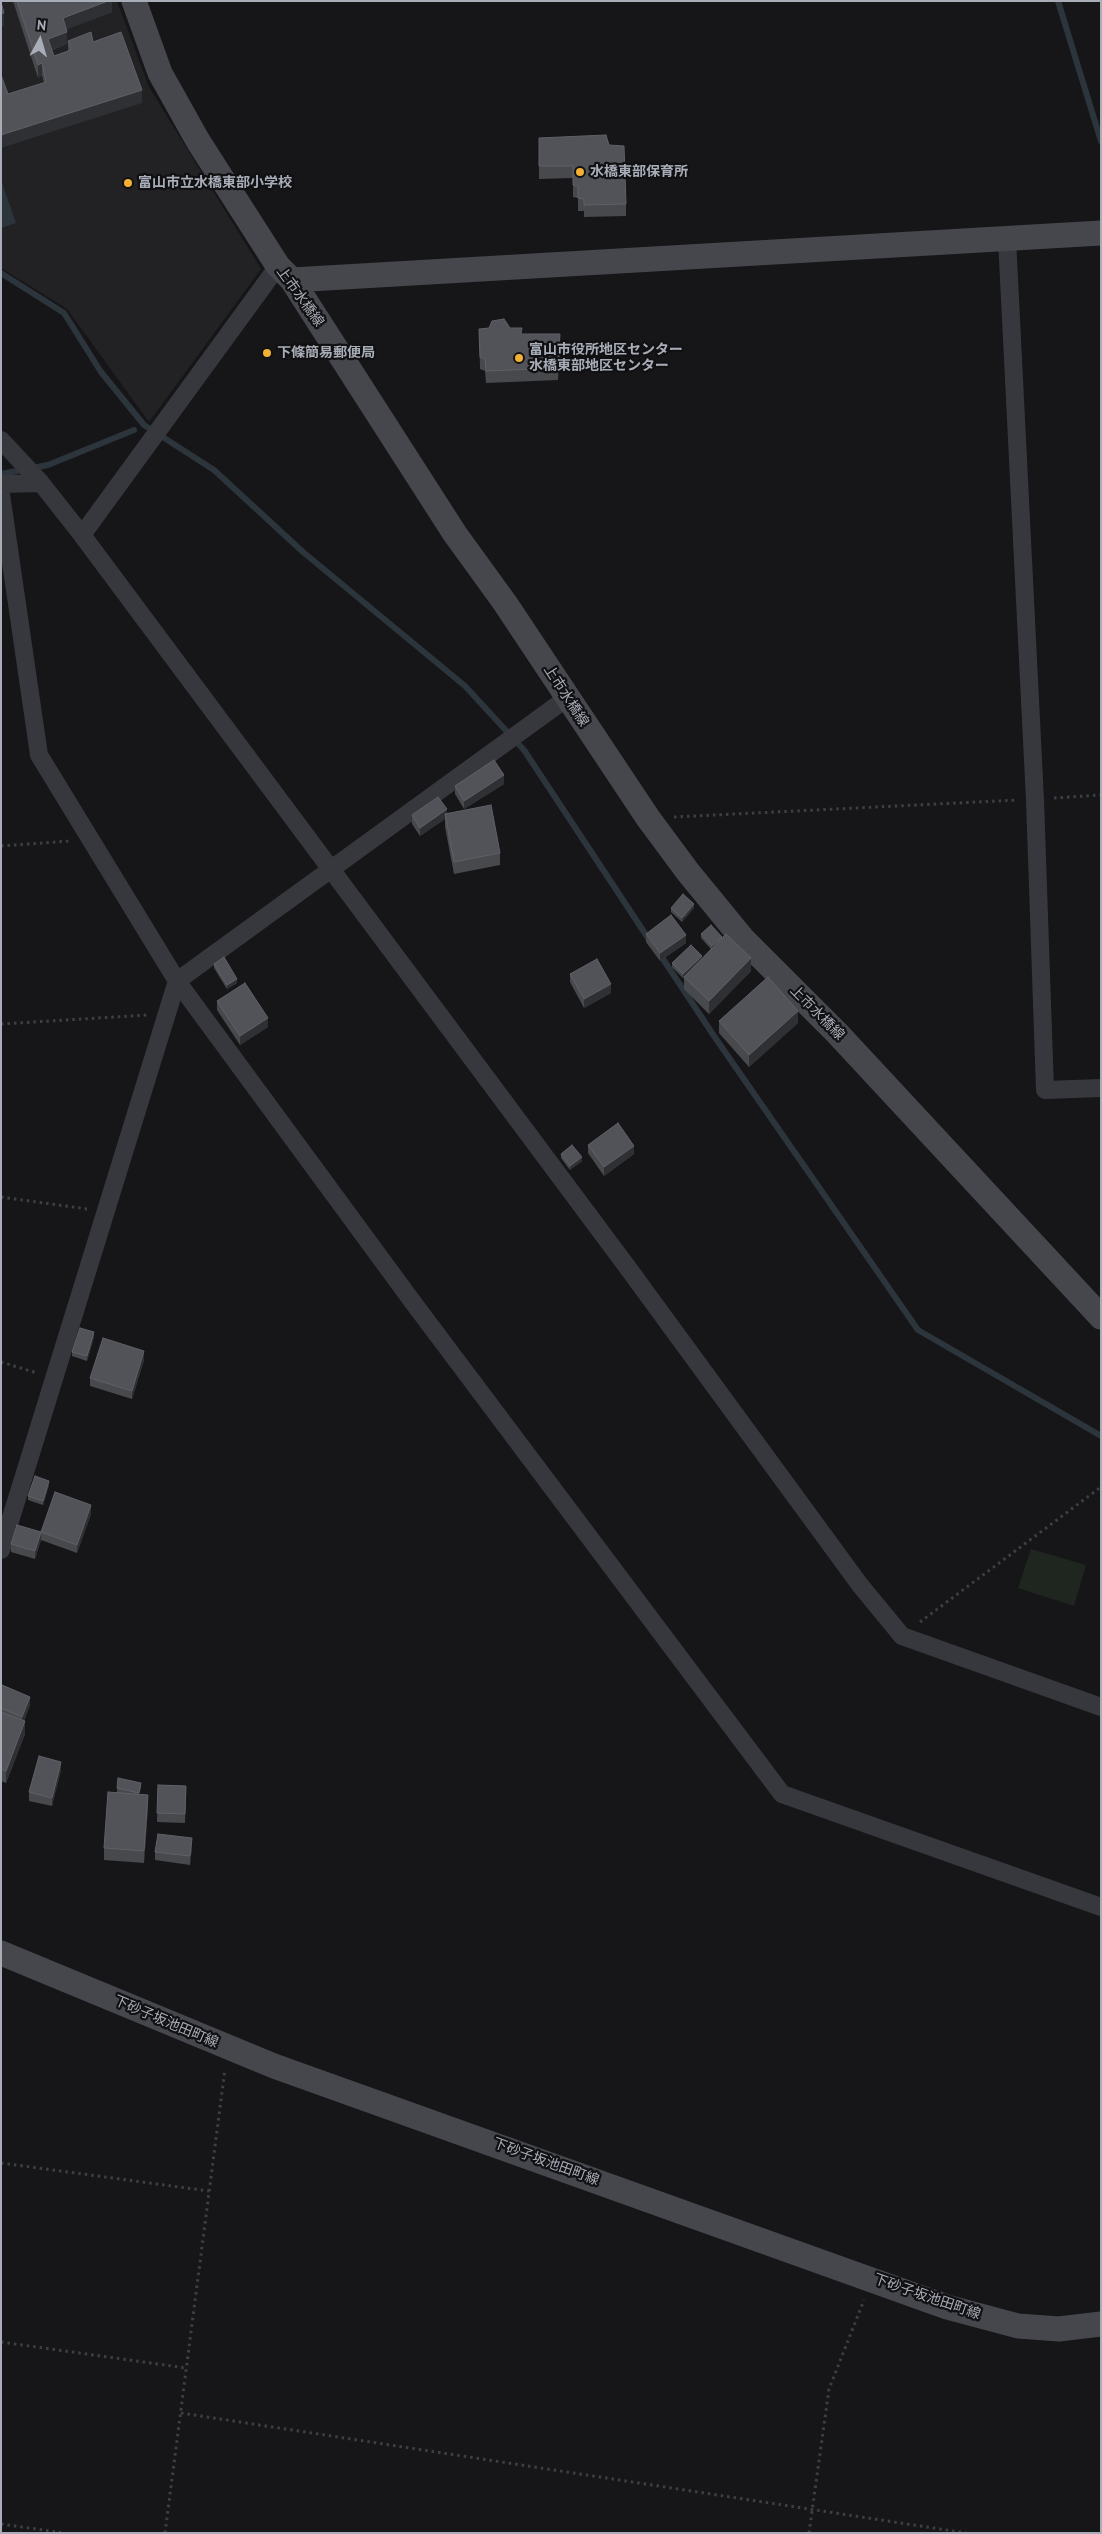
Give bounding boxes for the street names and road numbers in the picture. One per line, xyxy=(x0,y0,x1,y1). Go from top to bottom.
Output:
street label: 上市水橋線 xyxy=(273,264,327,330)
street label: 上市水橋線 xyxy=(540,662,592,730)
street label: 上市水橋線 xyxy=(786,982,848,1044)
street label: 下砂子坂池田町線 xyxy=(111,1992,221,2052)
street label: 下砂子坂池田町線 xyxy=(491,2135,601,2189)
street label: 下砂子坂池田町線 xyxy=(871,2271,983,2323)

